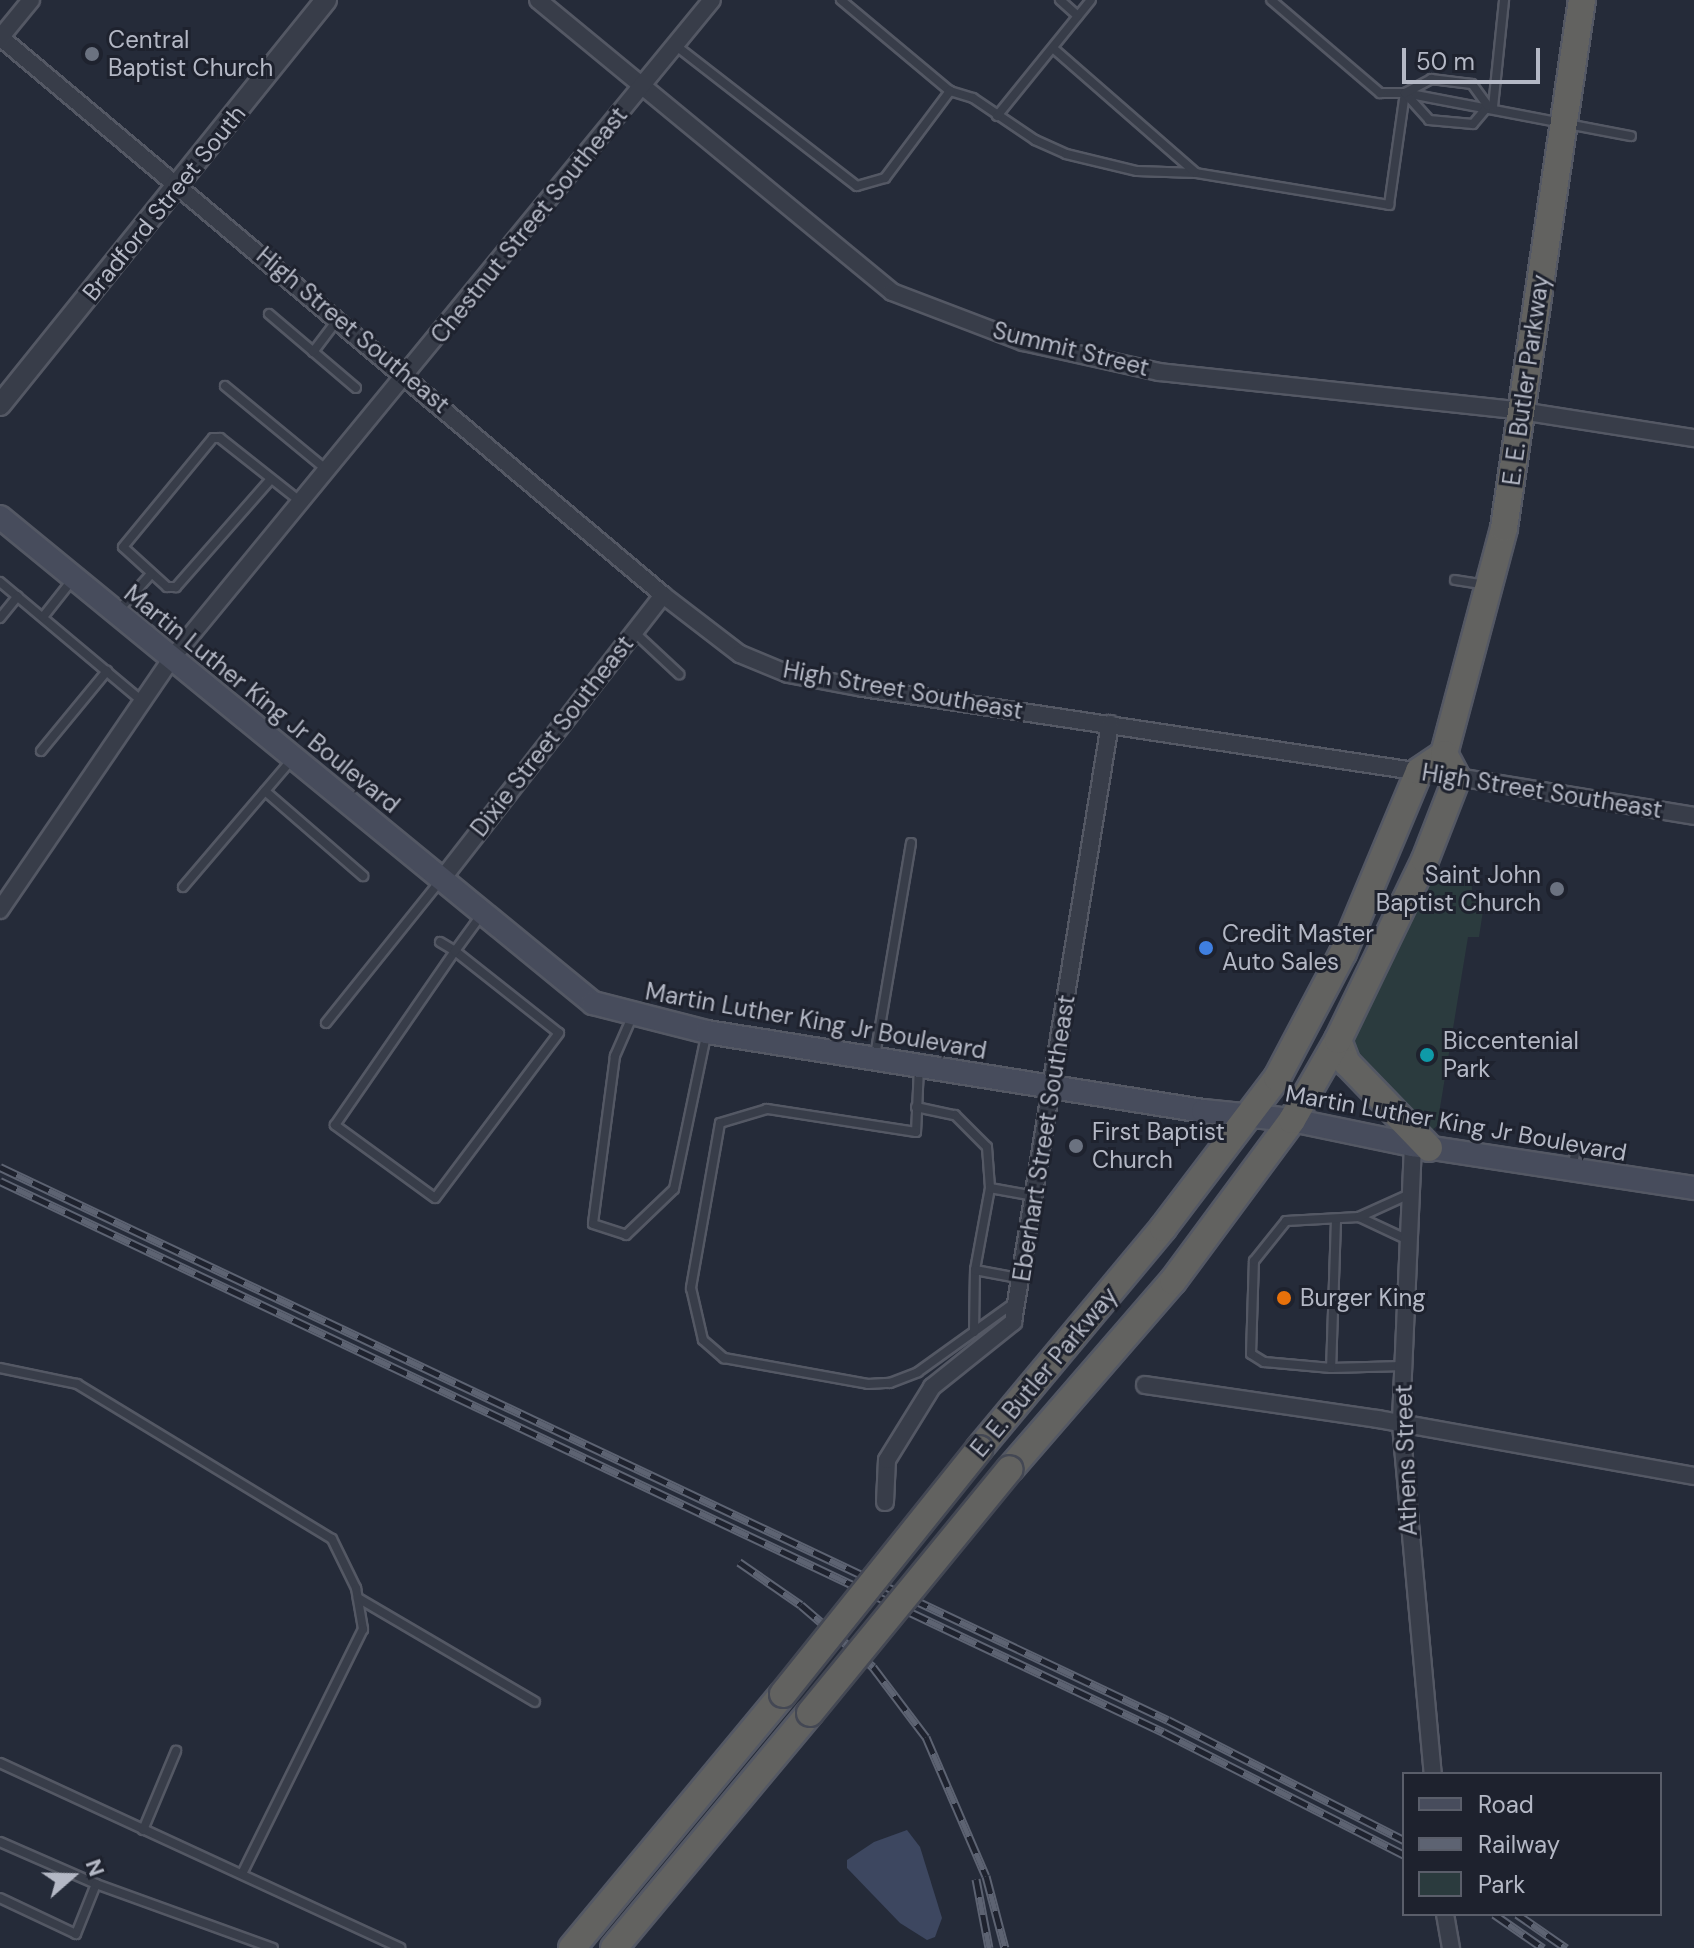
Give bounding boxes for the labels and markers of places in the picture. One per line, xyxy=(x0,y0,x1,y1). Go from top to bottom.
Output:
place label: Central Baptist Church xyxy=(108,26,273,82)
marker: Central Baptist Church xyxy=(83,45,101,63)
place label: Saint John Baptist Church xyxy=(1376,861,1541,917)
marker: Saint John Baptist Church xyxy=(1548,880,1566,898)
place label: Credit Master Auto Sales xyxy=(1222,920,1374,976)
marker: Credit Master Auto Sales xyxy=(1197,939,1215,957)
place label: Biccentenial Park xyxy=(1443,1027,1579,1083)
marker: Biccentenial Park xyxy=(1418,1046,1436,1064)
place label: First Baptist Church xyxy=(1092,1118,1225,1174)
marker: First Baptist Church xyxy=(1067,1137,1085,1155)
place label: Burger King xyxy=(1300,1284,1426,1312)
marker: Burger King xyxy=(1275,1289,1293,1307)

